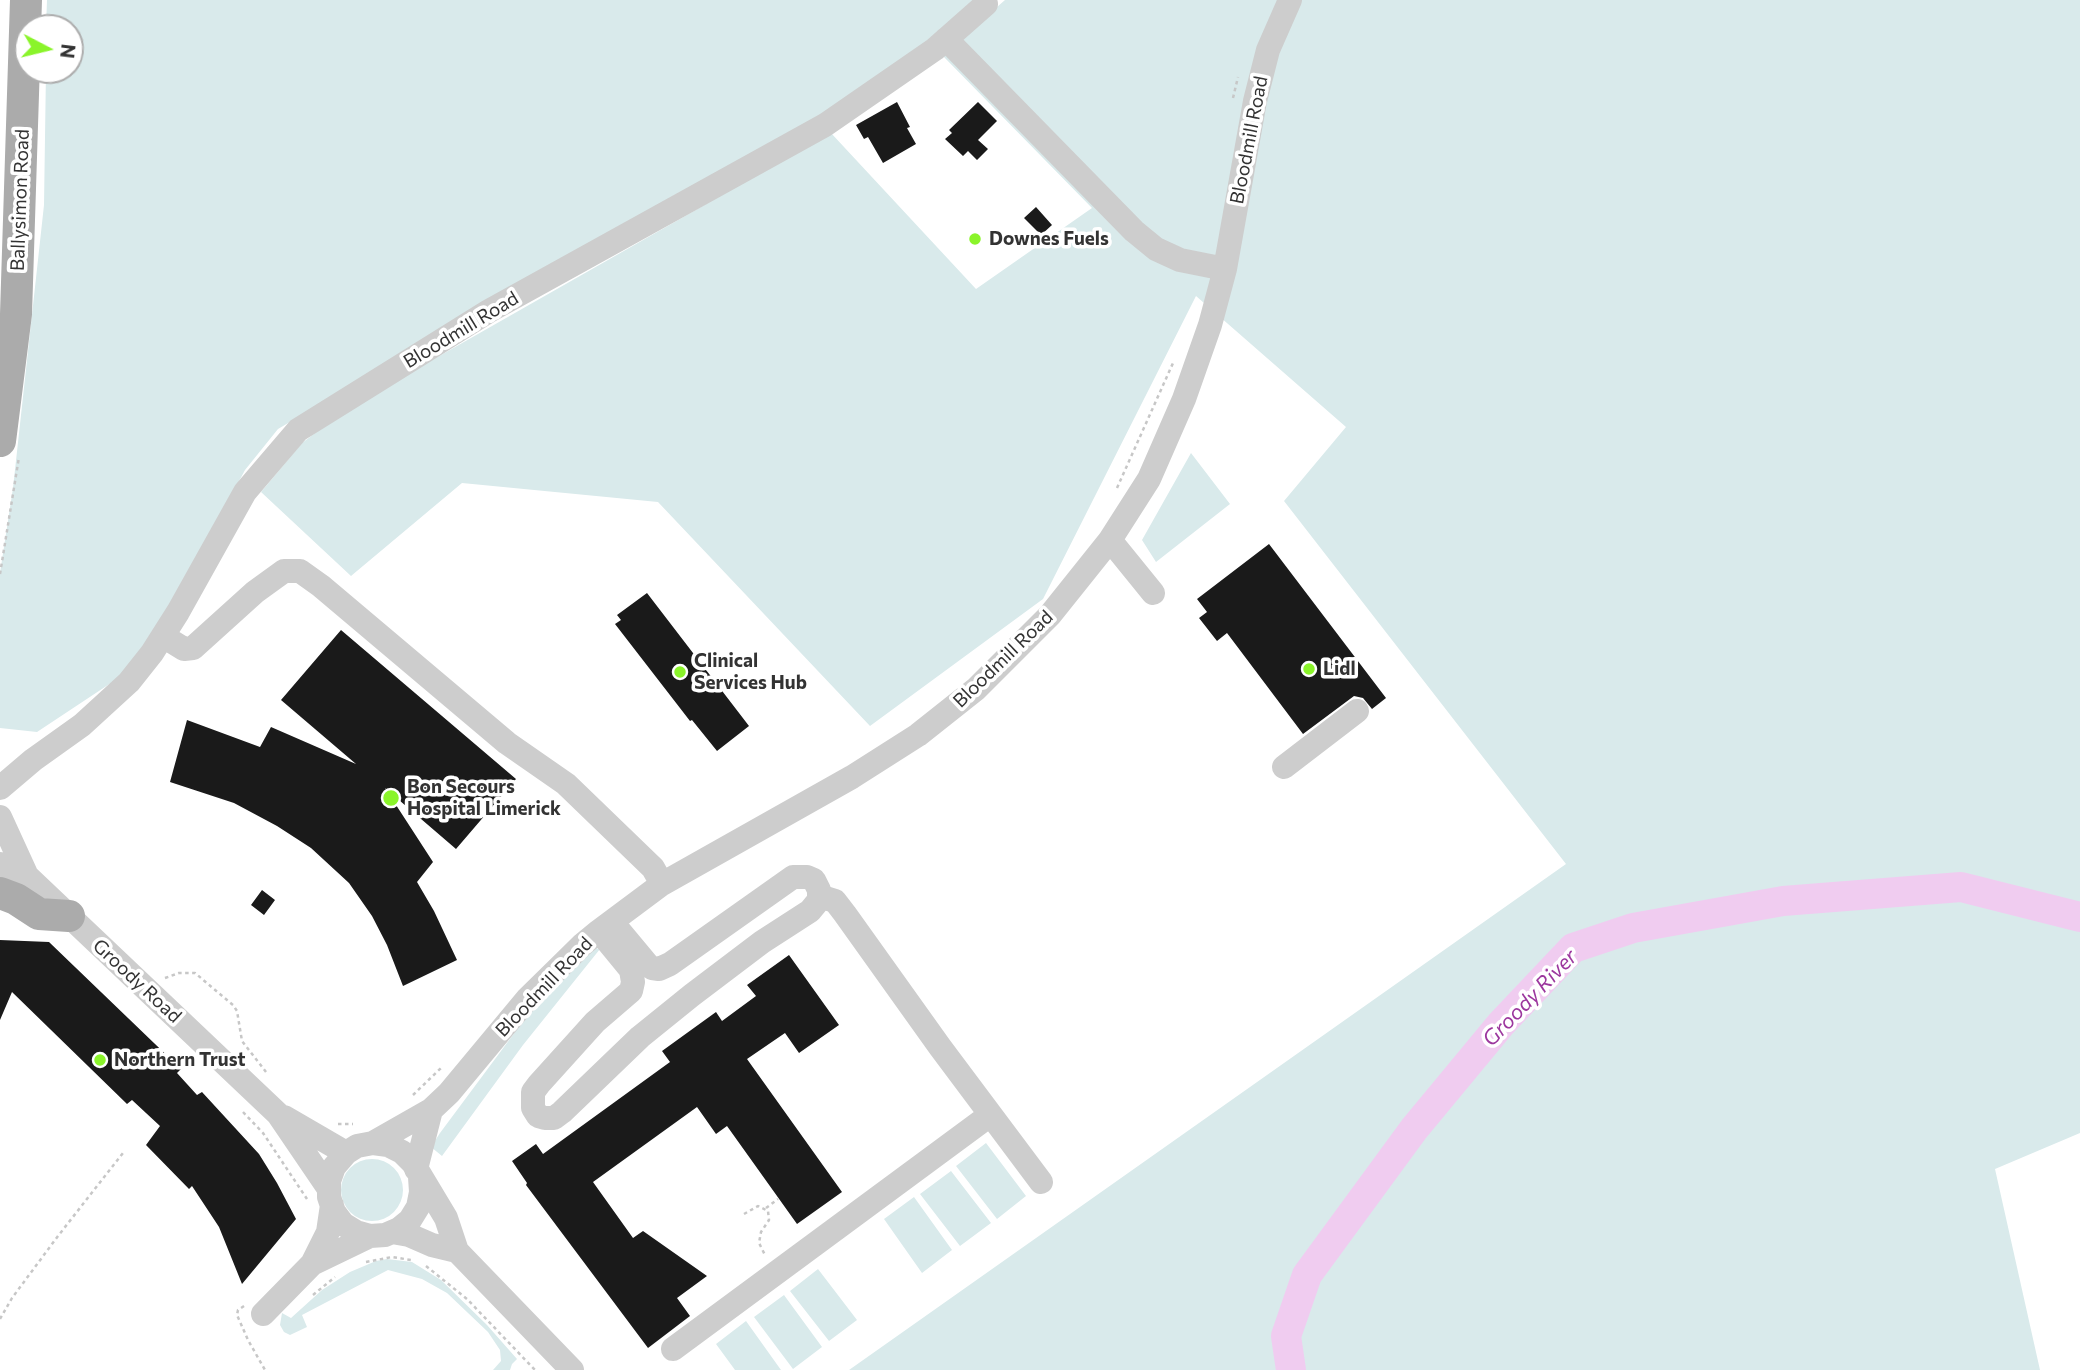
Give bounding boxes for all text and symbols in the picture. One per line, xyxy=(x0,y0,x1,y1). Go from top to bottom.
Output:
north arrow xyxy=(14,14,84,84)
text: N xyxy=(56,43,81,60)
street label: Bloodmill Road xyxy=(1225,74,1273,206)
street label: Ballysimon Road xyxy=(6,129,34,271)
place label: Downes Fuels xyxy=(989,228,1109,250)
marker: Downes Fuels xyxy=(967,231,983,247)
street label: Bloodmill Road xyxy=(399,287,523,373)
street label: Bloodmill Road xyxy=(948,606,1058,712)
place label: Clinical Services Hub xyxy=(694,650,807,694)
place label: Lidl xyxy=(1323,658,1356,680)
marker: Lidl xyxy=(1301,661,1317,677)
marker: Clinical Services Hub xyxy=(672,664,688,680)
place label: Bon Secours Hospital Limerick xyxy=(407,776,561,820)
marker: Bon Secours Hospital Limerick xyxy=(381,788,401,808)
street label: Bloodmill Road xyxy=(491,932,597,1042)
street label: Groody Road xyxy=(88,934,186,1028)
water label: Groody River xyxy=(1478,944,1582,1052)
place label: Northern Trust xyxy=(114,1049,245,1071)
marker: Northern Trust xyxy=(92,1052,108,1068)

